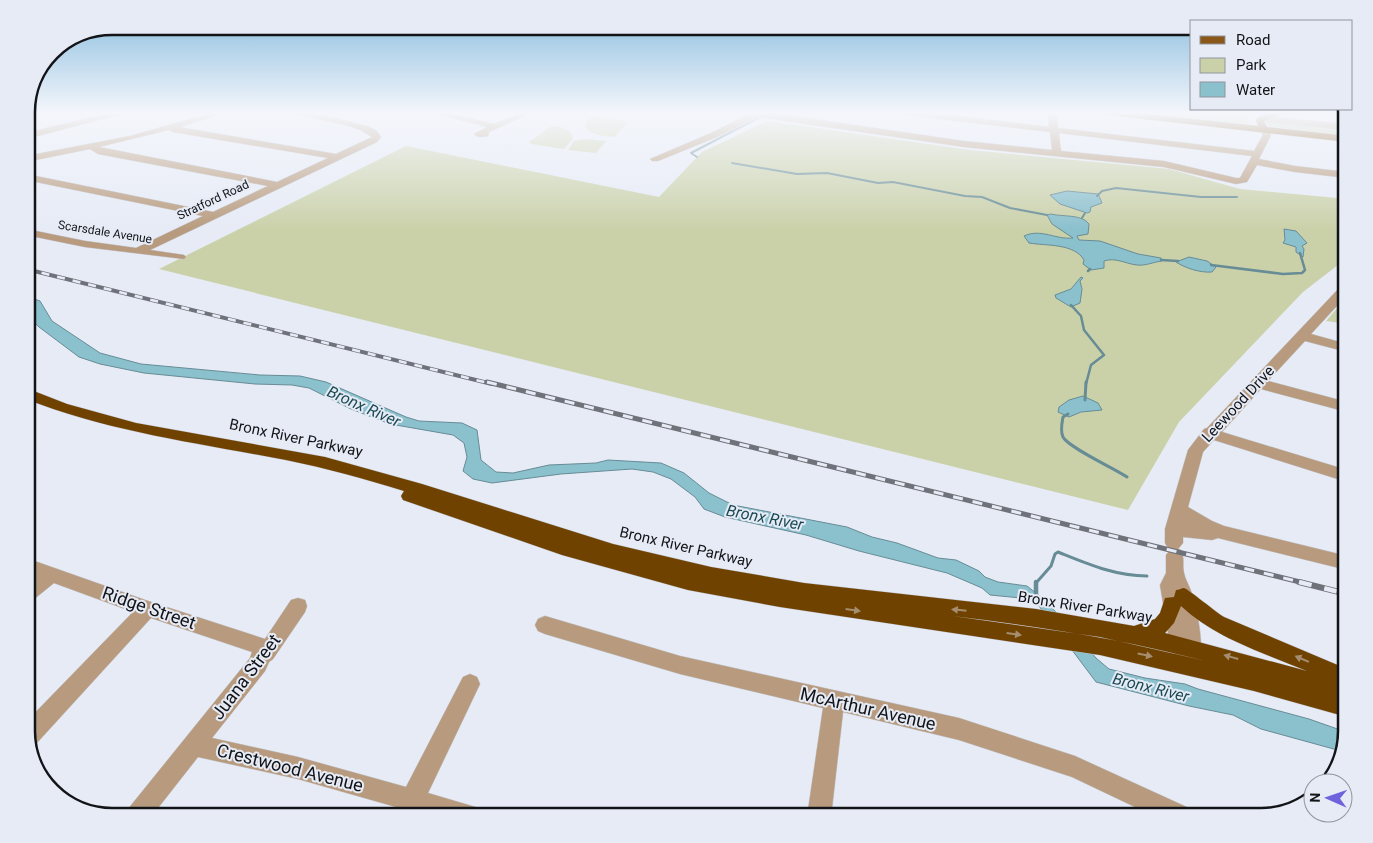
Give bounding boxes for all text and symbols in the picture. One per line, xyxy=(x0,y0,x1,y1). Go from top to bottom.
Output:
legend xyxy=(1190,20,1353,110)
text: Road xyxy=(1236,31,1270,49)
text: Park xyxy=(1236,56,1267,74)
text: Water xyxy=(1236,81,1275,99)
street label: Stratford Road xyxy=(175,177,251,223)
street label: Scarsdale Avenue xyxy=(57,218,153,246)
street label: Leewood Drive xyxy=(1198,362,1278,446)
water label: Bronx River xyxy=(324,382,404,431)
street label: Bronx River Parkway xyxy=(228,415,364,461)
water label: Bronx River xyxy=(725,501,806,534)
street label: Bronx River Parkway xyxy=(618,523,754,571)
street label: Ridge Street xyxy=(100,582,199,633)
street label: Bronx River Parkway xyxy=(1017,587,1153,627)
one-way arrow xyxy=(845,606,861,614)
one-way arrow xyxy=(951,606,967,614)
street label: Juana Street xyxy=(207,630,285,723)
one-way arrow xyxy=(1006,630,1022,638)
one-way arrow xyxy=(1137,651,1152,659)
one-way arrow xyxy=(1223,653,1238,661)
one-way arrow xyxy=(1295,655,1309,663)
water label: Bronx River xyxy=(1111,669,1192,706)
street label: McArthur Avenue xyxy=(798,683,938,734)
street label: Crestwood Avenue xyxy=(215,739,365,796)
north arrow xyxy=(1303,773,1353,823)
text: N xyxy=(1307,792,1323,803)

